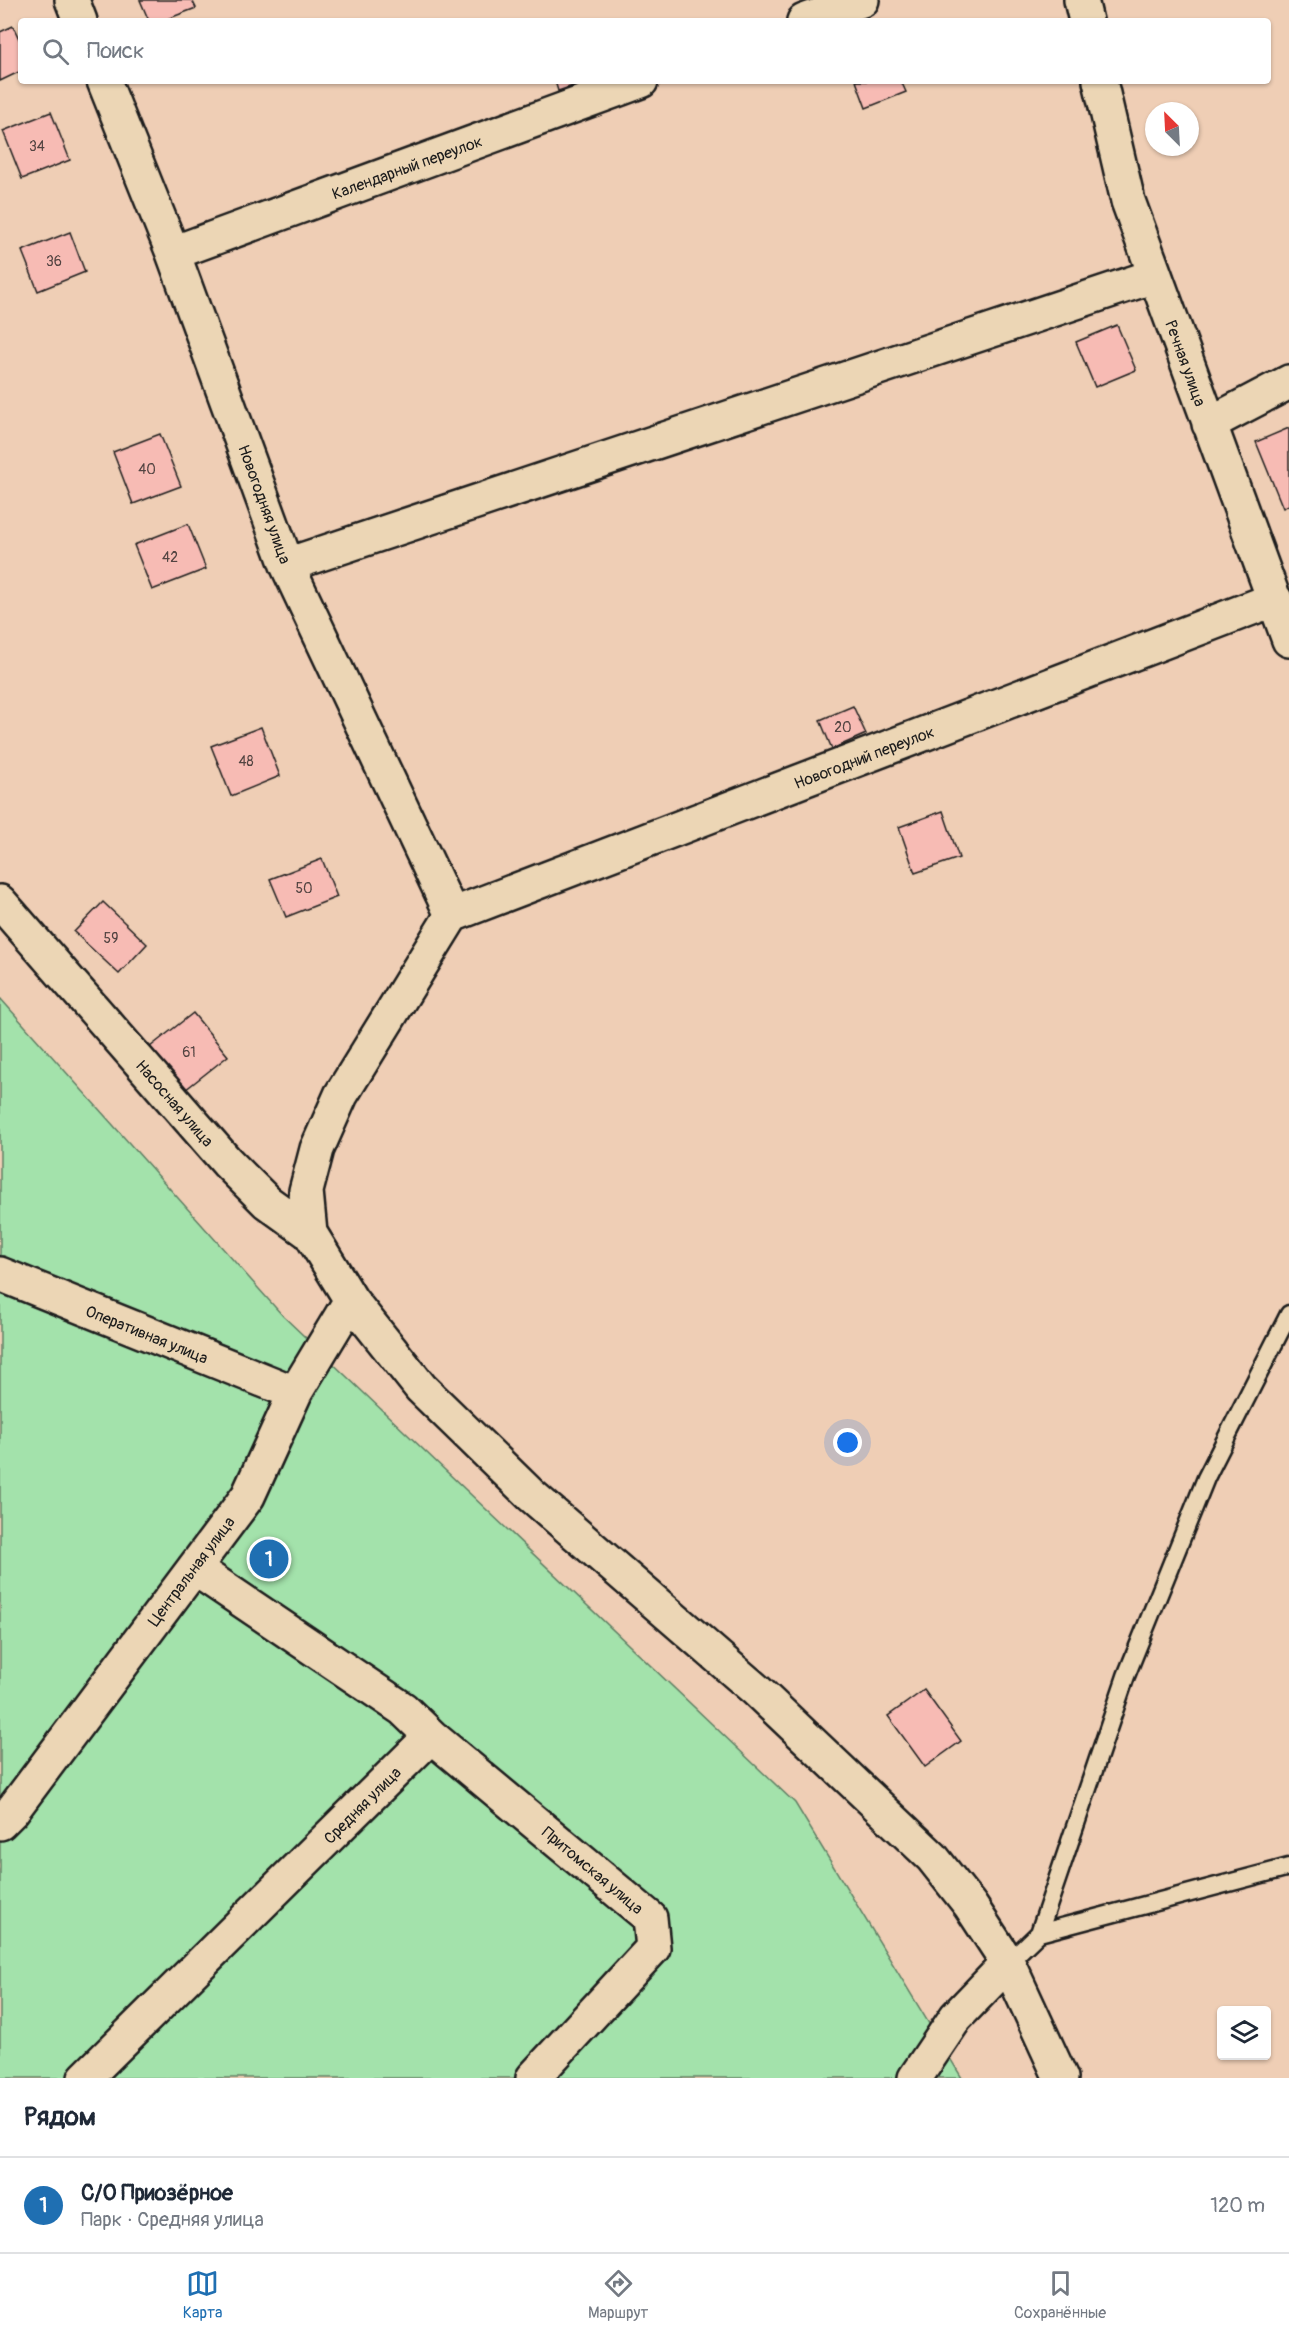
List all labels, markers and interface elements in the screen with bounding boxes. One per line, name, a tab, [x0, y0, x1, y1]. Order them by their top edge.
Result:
search box	[18, 18, 1271, 84]
icon: search	[39, 35, 72, 68]
text: Поиск	[87, 37, 144, 65]
north arrow	[1145, 102, 1199, 156]
street label: Календарный переулок	[329, 131, 485, 204]
house number: 34	[29, 138, 45, 155]
house number: 36	[46, 253, 62, 270]
street label: Речная улица	[1160, 318, 1210, 409]
street label: Новогодняя улица	[233, 442, 295, 567]
house number: 40	[138, 461, 156, 478]
house number: 42	[162, 549, 178, 566]
house number: 20	[834, 719, 852, 736]
street label: Новогодний переулок	[791, 722, 937, 794]
house number: 48	[238, 753, 254, 770]
house number: 50	[295, 880, 313, 897]
house number: 59	[104, 930, 118, 947]
house number: 61	[182, 1044, 196, 1061]
street label: Насосная улица	[131, 1056, 217, 1151]
street label: Оперативная улица	[82, 1301, 211, 1369]
your location	[833, 1428, 862, 1457]
street label: Центральная улица	[144, 1513, 240, 1630]
pin: 1	[250, 1536, 288, 1582]
street label: Средняя улица	[320, 1763, 406, 1849]
street label: Притомская улица	[538, 1823, 647, 1919]
map controls	[1217, 2006, 1271, 2060]
button: layers	[1217, 2006, 1271, 2060]
text: Рядом	[24, 2101, 96, 2133]
text: С/О Приозёрное	[81, 2179, 233, 2207]
text: 1	[40, 2193, 47, 2218]
text: 120 m	[1210, 2193, 1265, 2218]
text: Парк · Средняя улица	[81, 2207, 264, 2232]
tab: Карта	[183, 2267, 222, 2323]
tab: Маршрут	[588, 2267, 648, 2323]
tab: Сохранённые	[1014, 2267, 1106, 2323]

